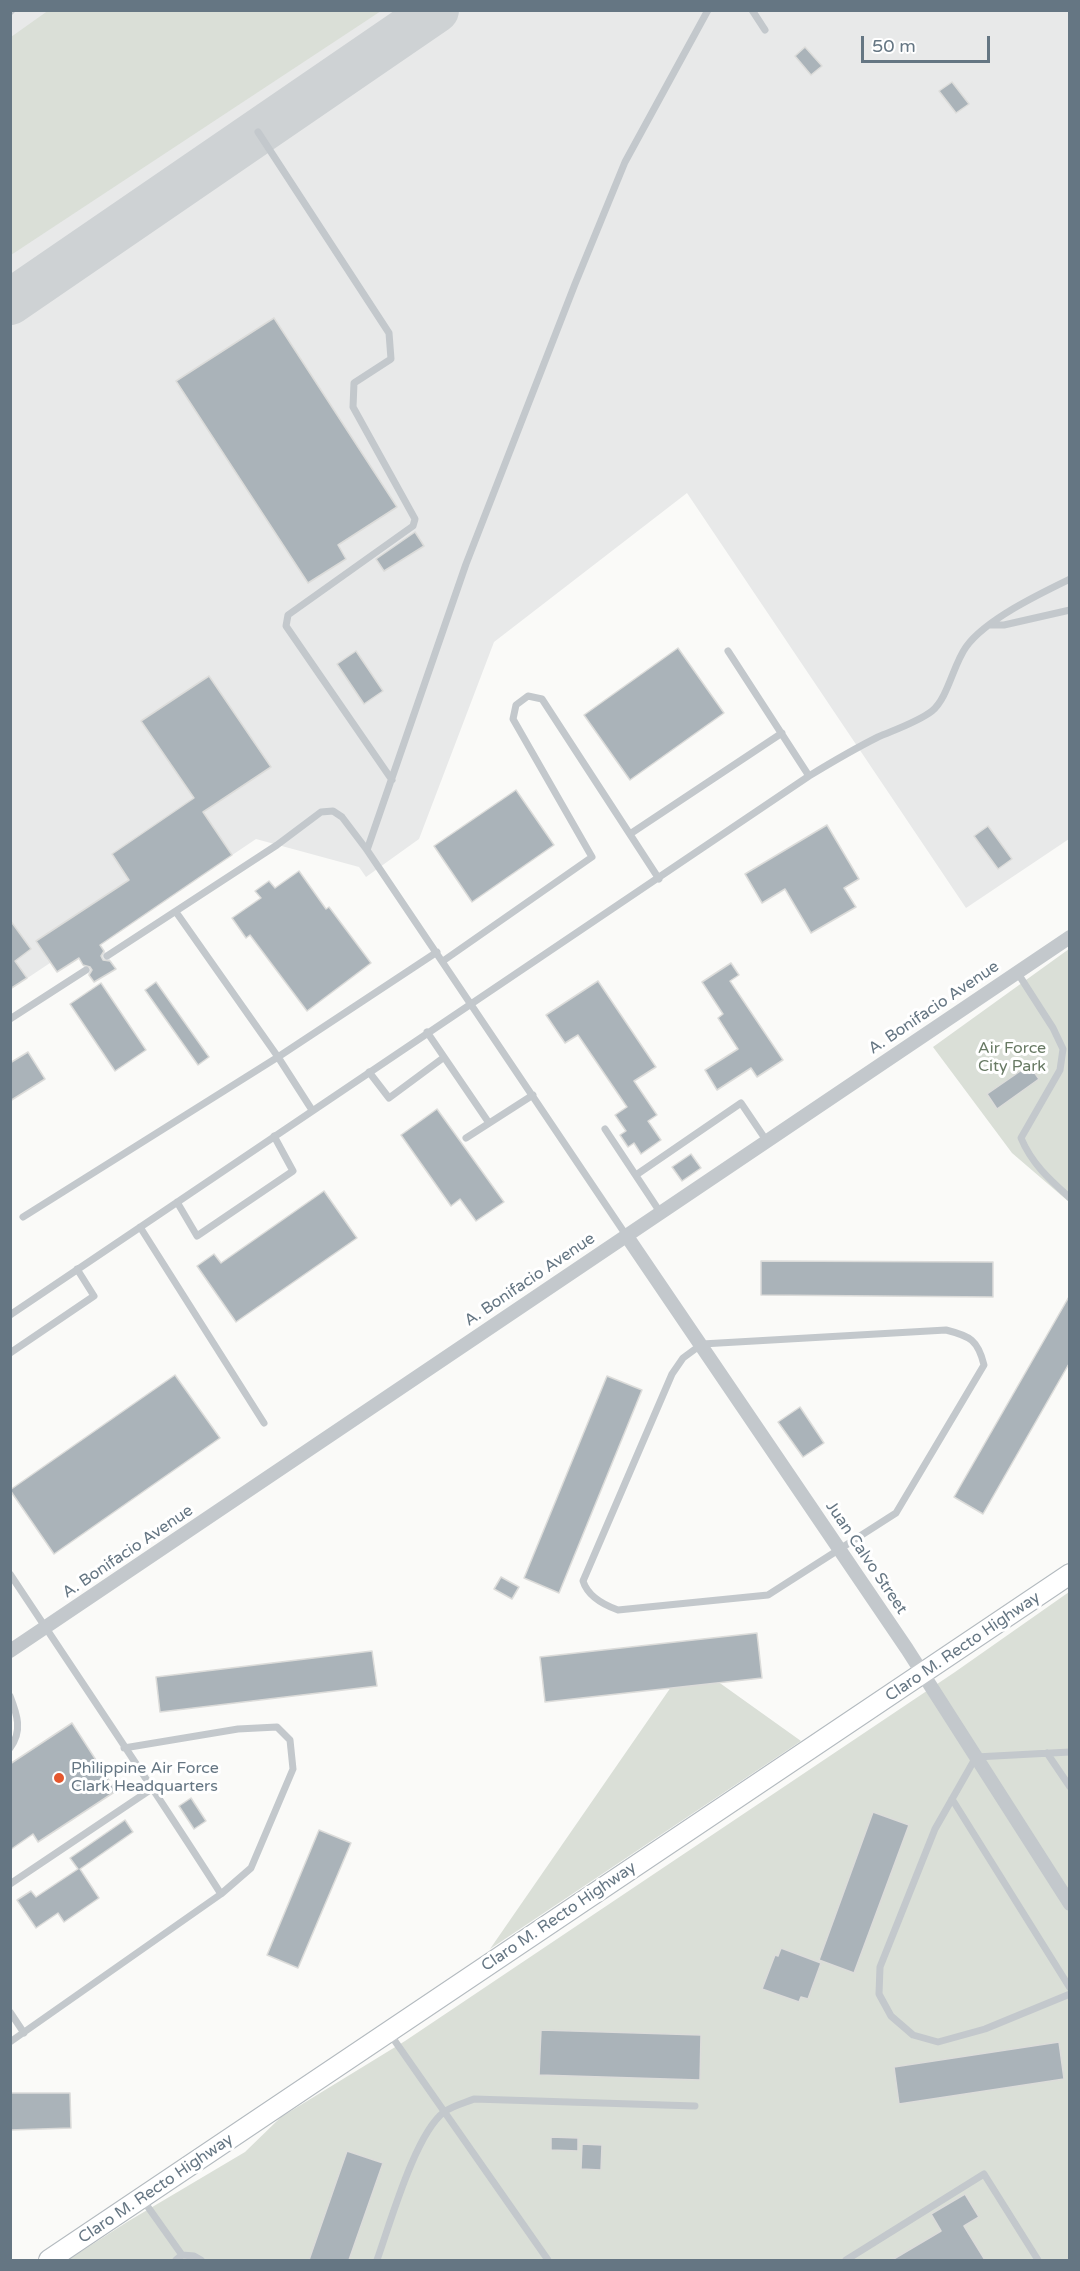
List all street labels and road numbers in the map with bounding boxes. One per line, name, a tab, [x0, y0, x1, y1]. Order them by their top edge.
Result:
street label: A. Bonifacio Avenue	[865, 957, 1003, 1059]
street label: A. Bonifacio Avenue	[461, 1229, 599, 1331]
street label: Juan Calvo Street	[821, 1498, 911, 1618]
street label: A. Bonifacio Avenue	[59, 1501, 197, 1603]
street label: Claro M. Recto Highway	[882, 1588, 1044, 1706]
street label: Claro M. Recto Highway	[478, 1858, 640, 1976]
street label: Claro M. Recto Highway	[75, 2130, 237, 2248]

